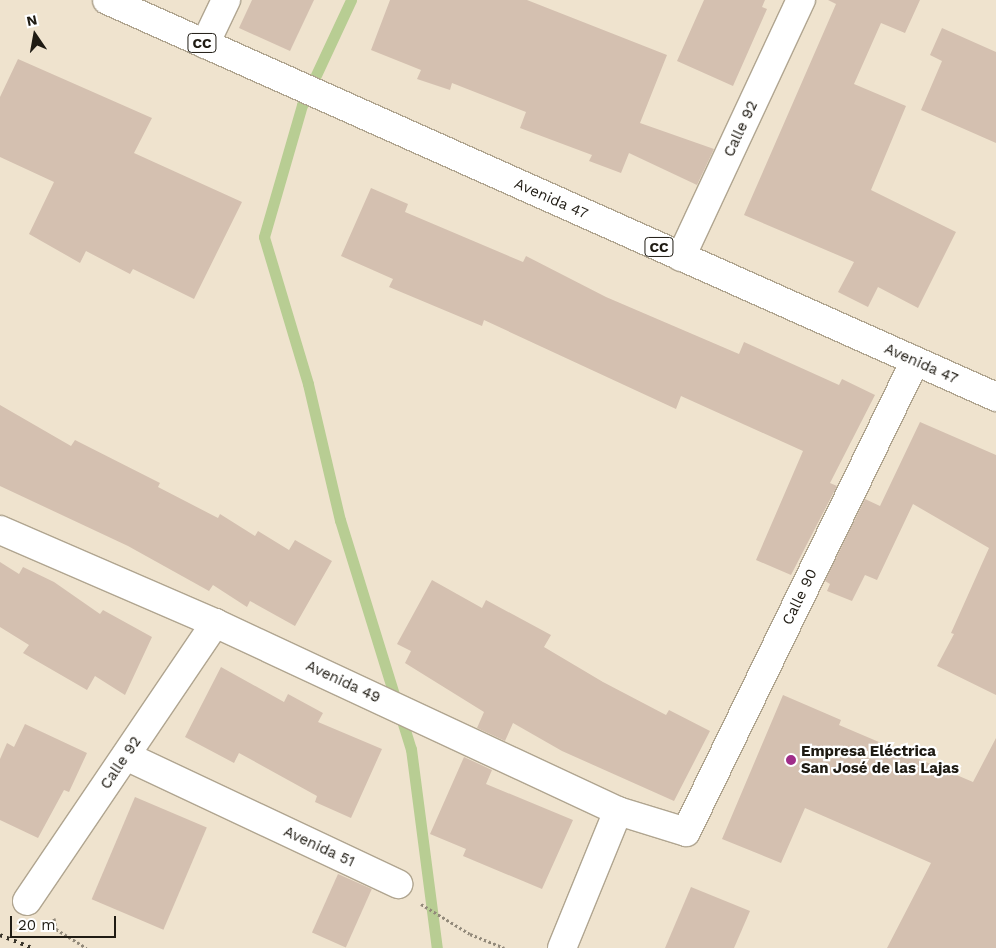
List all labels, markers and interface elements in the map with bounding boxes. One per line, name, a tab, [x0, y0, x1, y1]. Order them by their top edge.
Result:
north arrow	[10, 10, 60, 60]
text: N	[25, 11, 39, 29]
road number: CC	[187, 32, 217, 54]
street label: Calle 92	[720, 98, 762, 160]
street label: Avenida 47	[511, 175, 591, 223]
road number: CC	[644, 236, 674, 258]
street label: Avenida 47	[881, 340, 961, 388]
street label: Calle 90	[779, 566, 821, 628]
street label: Avenida 49	[303, 657, 383, 707]
street label: Calle 92	[97, 733, 145, 793]
place label: Empresa Eléctrica San José de las Lajas	[801, 742, 959, 777]
marker: Empresa Eléctrica San José de las Lajas	[785, 754, 797, 766]
street label: Avenida 51	[280, 823, 358, 871]
scale bar	[12, 906, 119, 938]
text: 20 m	[18, 916, 56, 934]

